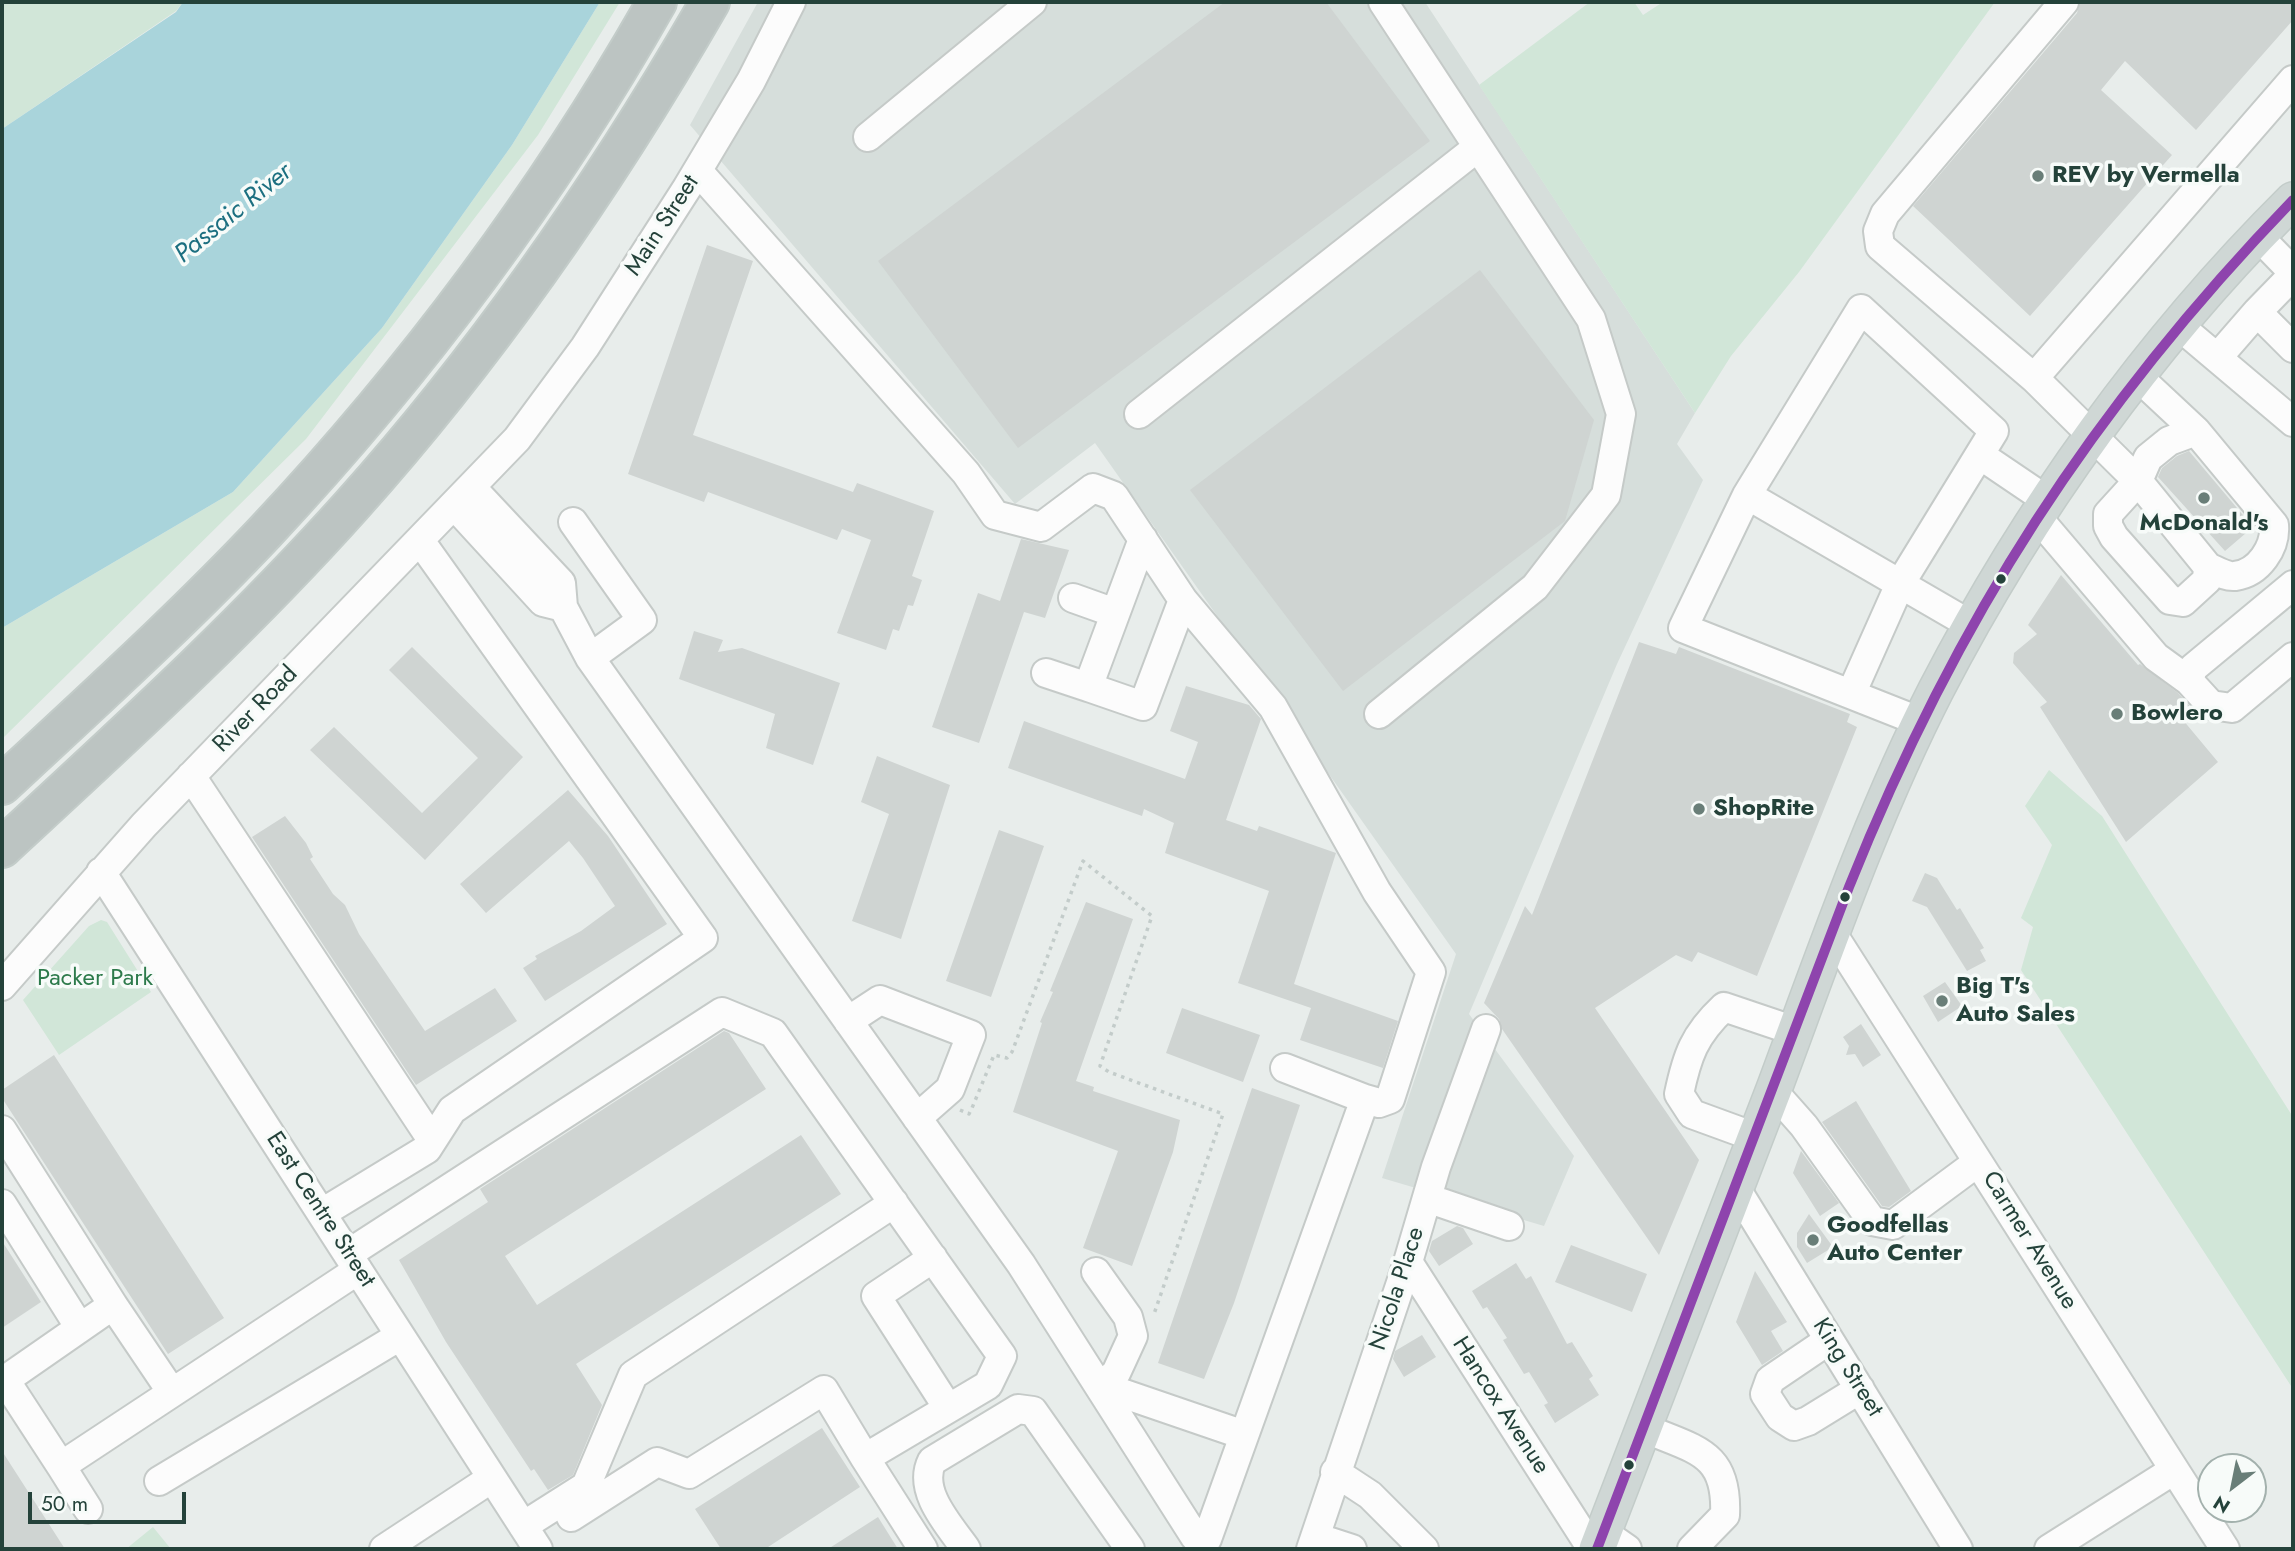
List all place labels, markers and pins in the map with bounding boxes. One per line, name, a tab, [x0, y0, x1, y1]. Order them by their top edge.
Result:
place label: REV by Vermella	[2052, 162, 2240, 190]
marker: REV by Vermella	[2030, 168, 2046, 184]
marker: McDonald's	[2196, 490, 2212, 506]
place label: McDonald's	[2140, 510, 2268, 538]
unlabelled marker	[1994, 572, 2008, 586]
place label: Bowlero	[2131, 700, 2223, 728]
marker: Bowlero	[2109, 706, 2125, 722]
place label: ShopRite	[1713, 795, 1814, 823]
marker: ShopRite	[1691, 801, 1707, 817]
unlabelled marker	[1838, 890, 1852, 904]
place label: Big T's Auto Sales	[1956, 973, 2075, 1029]
marker: Big T's Auto Sales	[1934, 993, 1950, 1009]
place label: Goodfellas Auto Center	[1827, 1212, 1963, 1268]
marker: Goodfellas Auto Center	[1805, 1232, 1821, 1248]
unlabelled marker	[1622, 1458, 1636, 1472]

